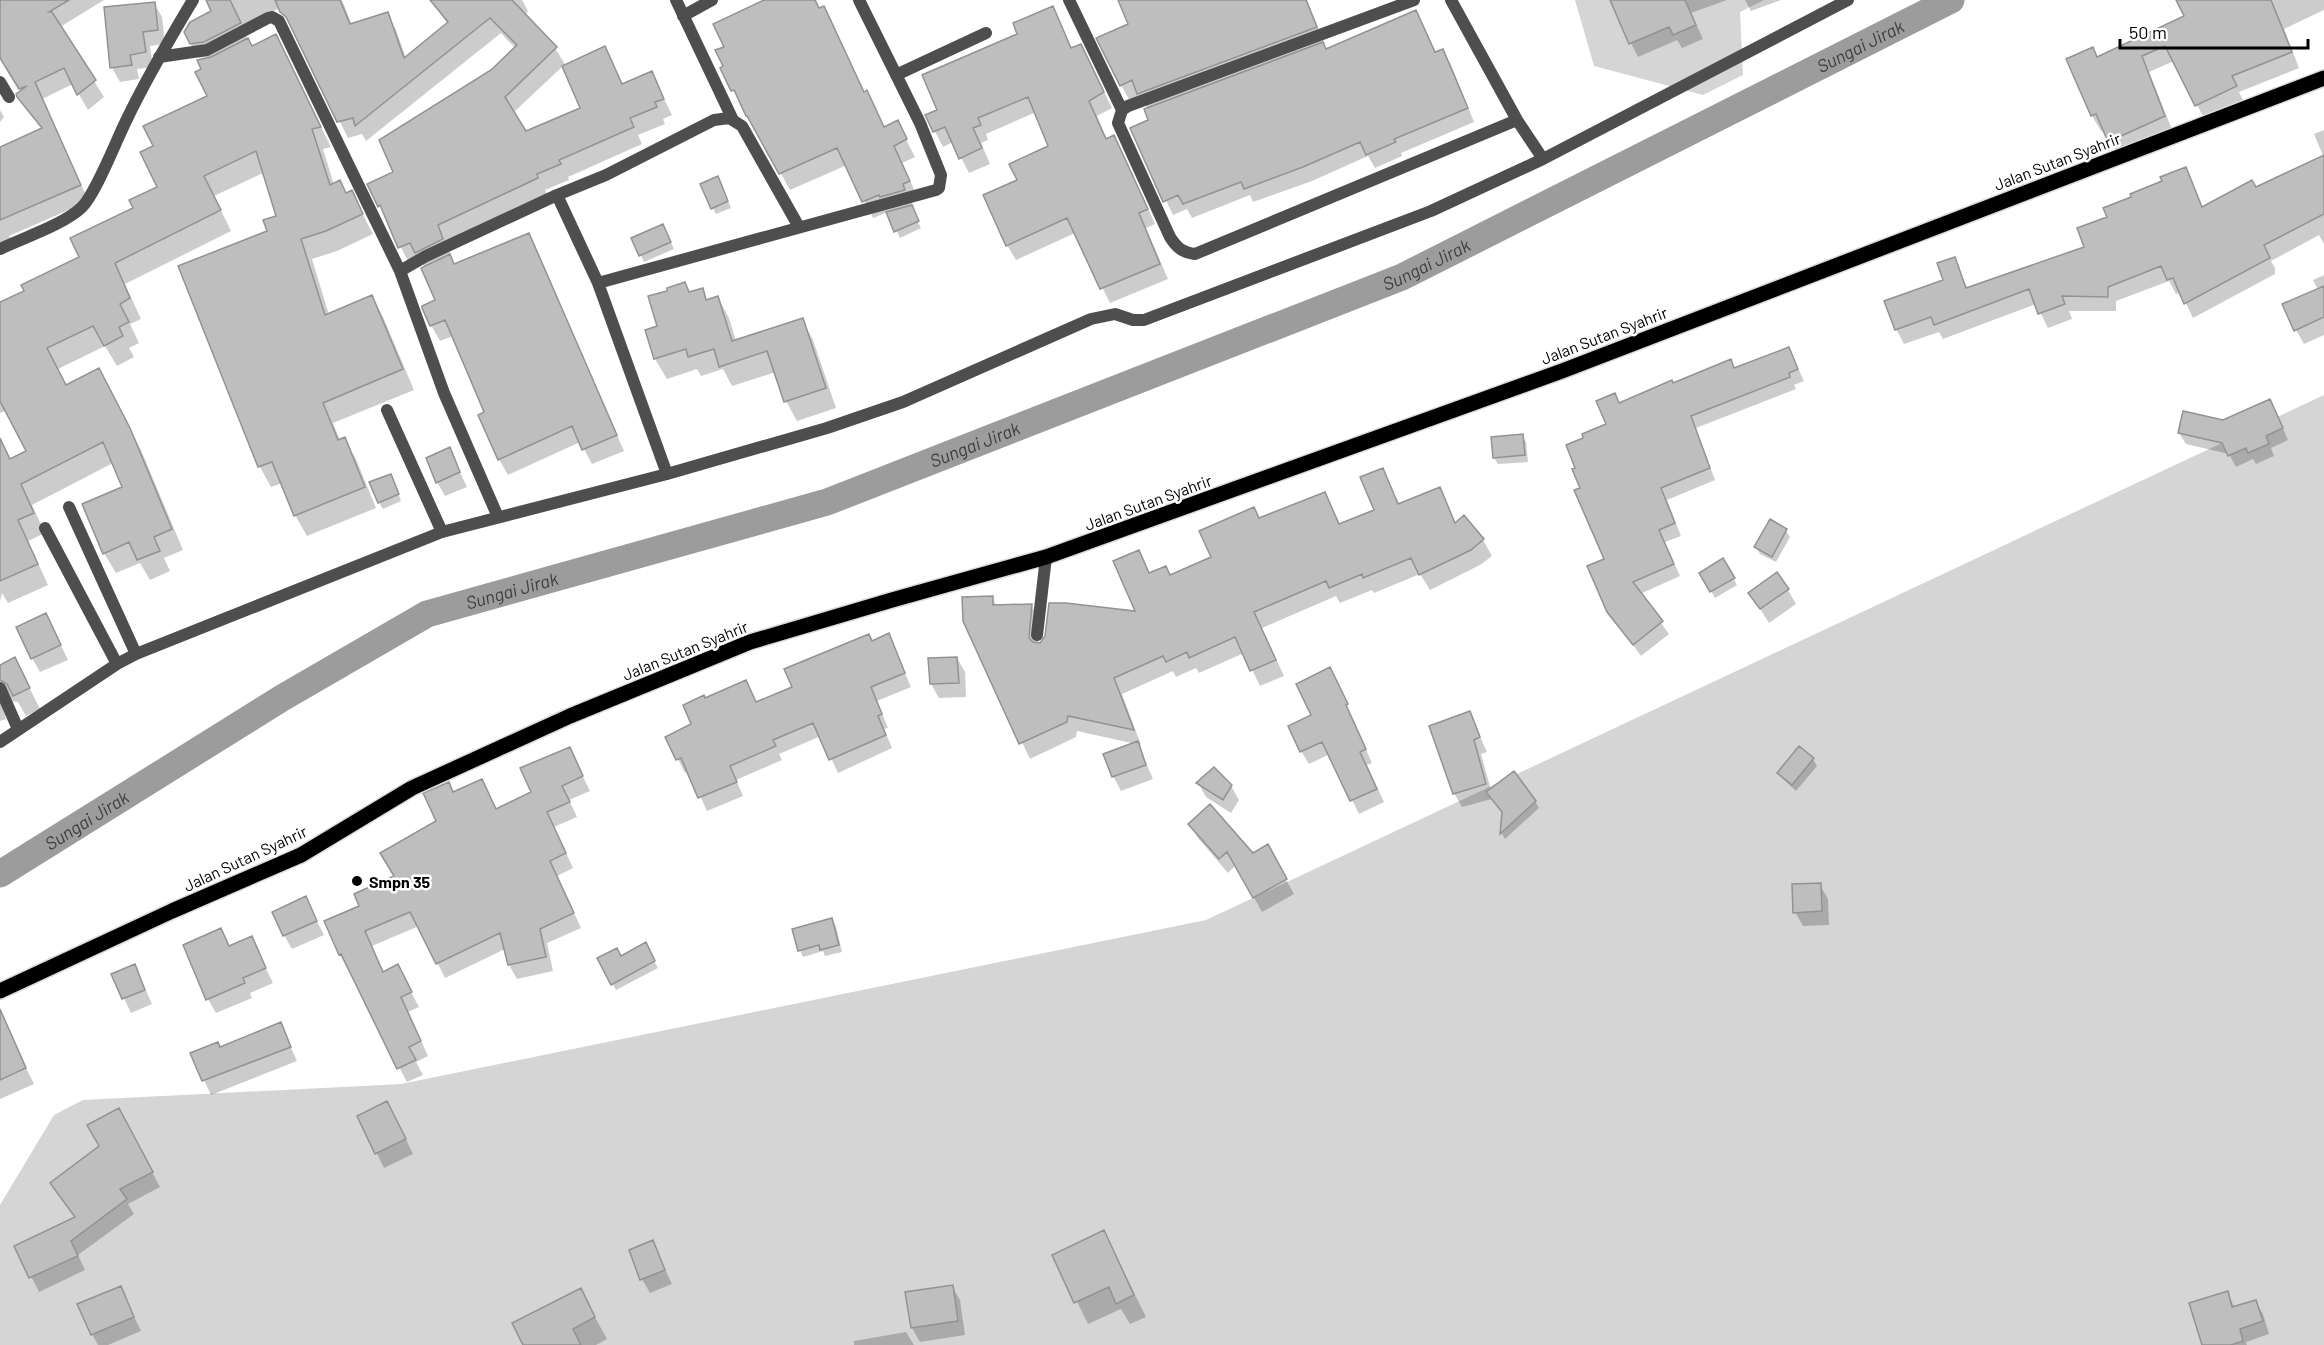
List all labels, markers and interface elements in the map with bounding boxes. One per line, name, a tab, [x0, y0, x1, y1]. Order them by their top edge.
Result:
scale bar	[2120, 12, 2308, 50]
water label: Sungai Jirak	[1813, 15, 1908, 77]
text: 50 m	[2129, 21, 2167, 43]
street label: Jalan Sutan Syahrir	[1991, 128, 2123, 194]
water label: Sungai Jirak	[1379, 233, 1474, 295]
street label: Jalan Sutan Syahrir	[1538, 302, 1670, 368]
water label: Sungai Jirak	[927, 417, 1023, 472]
street label: Jalan Sutan Syahrir	[1082, 470, 1214, 534]
water label: Sungai Jirak	[463, 567, 561, 614]
street label: Jalan Sutan Syahrir	[619, 616, 751, 684]
water label: Sungai Jirak	[40, 785, 133, 854]
street label: Jalan Sutan Syahrir	[180, 821, 310, 895]
place label: Smpn 35	[369, 872, 431, 891]
marker: Smpn 35	[350, 874, 364, 888]

